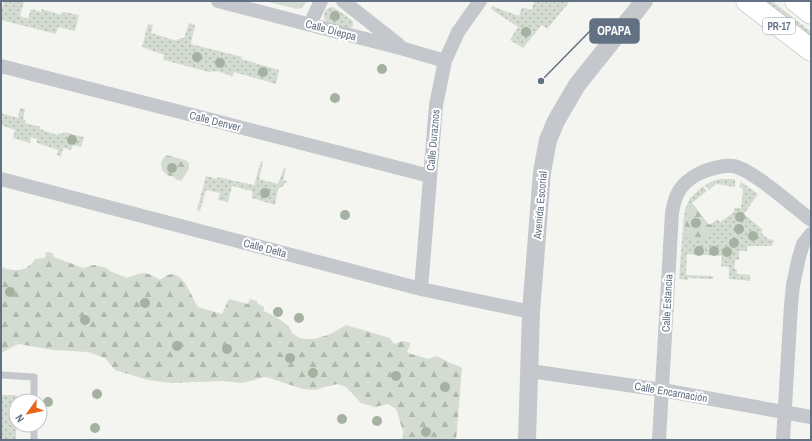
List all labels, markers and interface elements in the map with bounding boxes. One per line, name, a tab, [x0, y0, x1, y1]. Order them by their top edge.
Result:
street label: Calle Dieppa	[304, 16, 358, 44]
road number: PR-17	[763, 18, 795, 34]
callout: OPAPA	[590, 19, 639, 43]
text: OPAPA	[597, 23, 632, 39]
street label: Calle Denver	[188, 108, 242, 134]
street label: Calle Duraznos	[423, 108, 443, 171]
street label: Avenida Escorial	[530, 170, 550, 241]
street label: Calle Delta	[242, 236, 288, 260]
street label: Calle Estancia	[658, 274, 676, 332]
street label: Calle Encarnación	[633, 379, 709, 405]
north arrow	[8, 393, 48, 433]
text: N	[12, 412, 27, 425]

